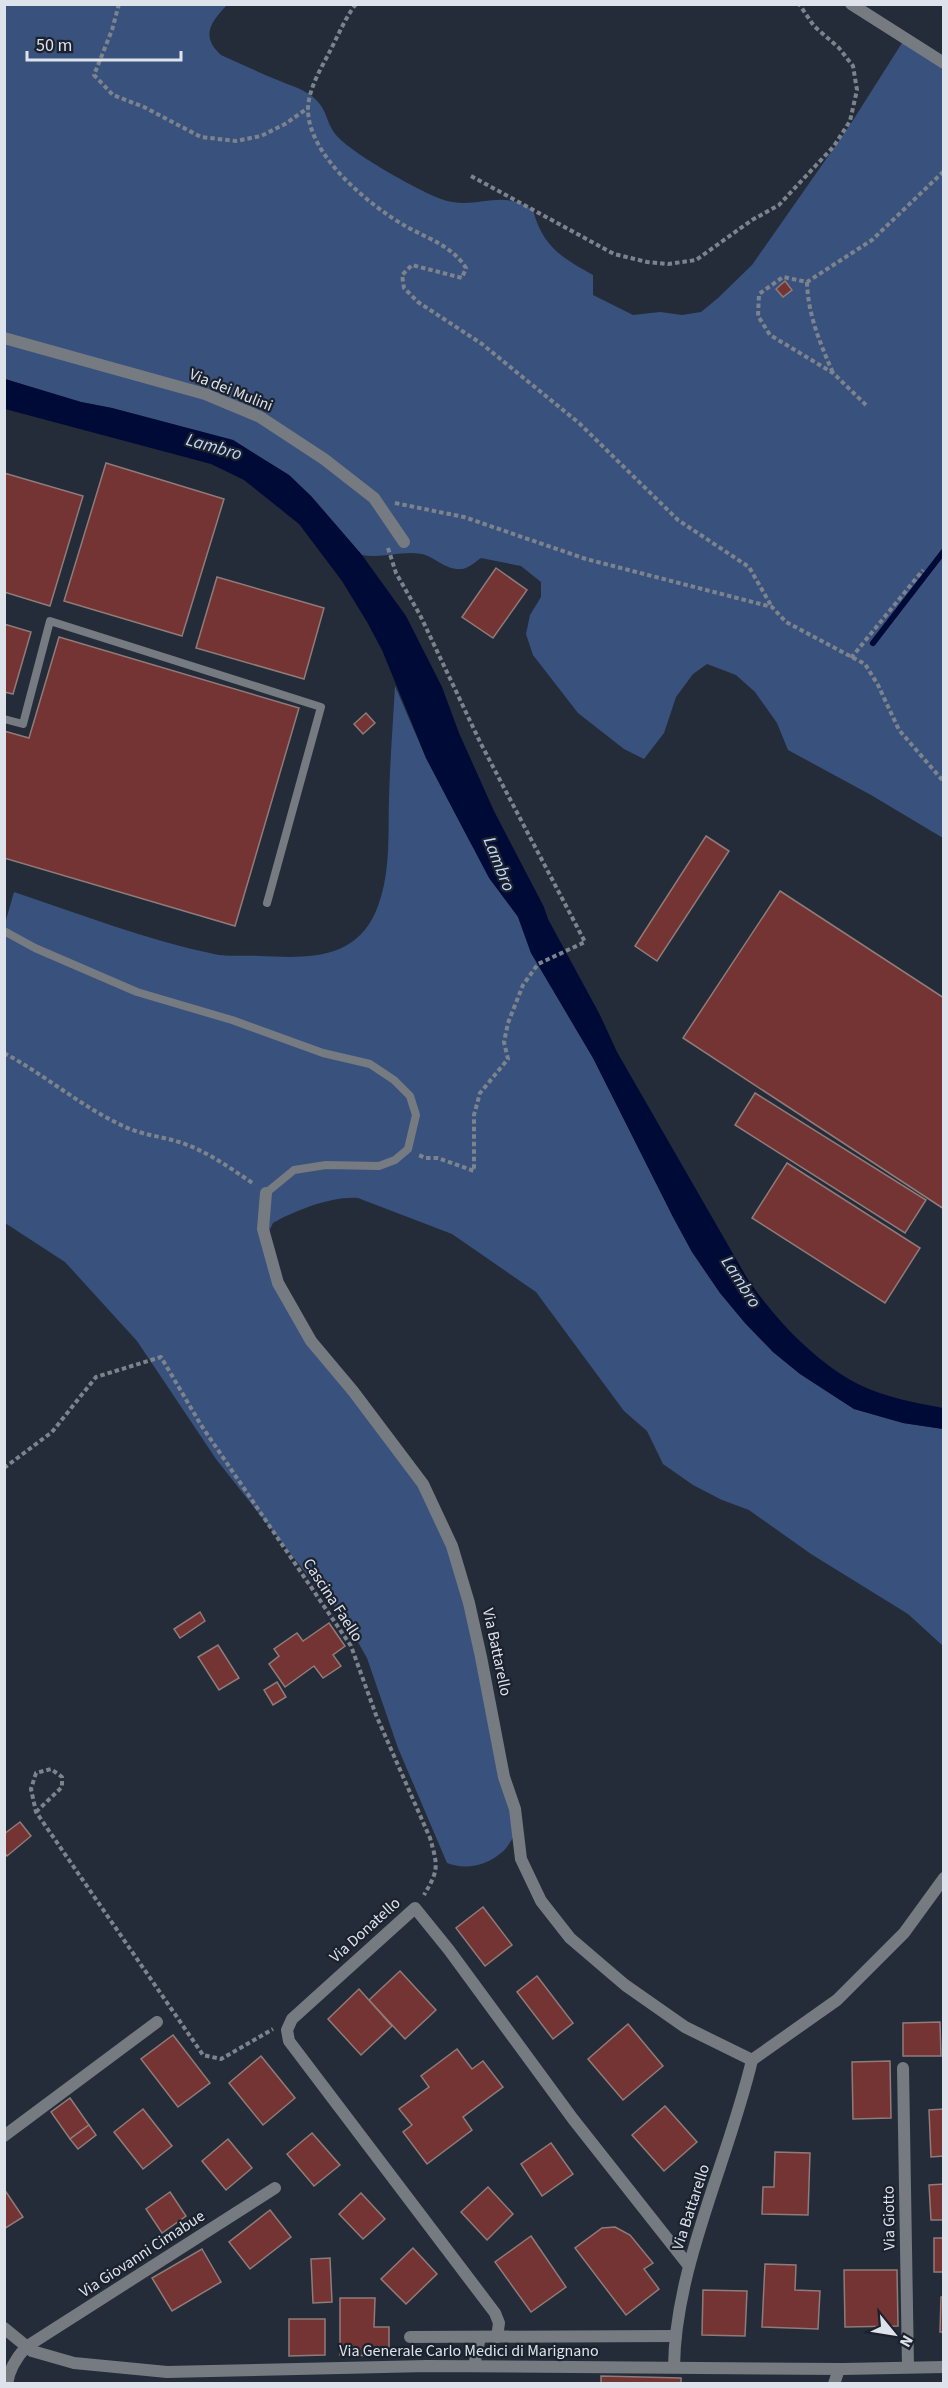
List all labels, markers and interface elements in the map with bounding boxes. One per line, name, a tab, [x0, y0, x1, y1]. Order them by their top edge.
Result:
scale bar	[27, 24, 182, 62]
text: 50 m	[36, 33, 72, 58]
street label: Via dei Mulini	[186, 363, 276, 417]
water label: Lambro	[183, 427, 245, 467]
water label: Lambro	[477, 833, 521, 895]
water label: Lambro	[715, 1251, 767, 1313]
street label: Cascina Faello	[298, 1554, 368, 1646]
street label: Via Battarello	[477, 1606, 517, 1698]
street label: Via Donatello	[325, 1892, 405, 1968]
street label: Via Battarello	[667, 2161, 715, 2253]
street label: Via Giotto	[877, 2186, 901, 2250]
street label: Via Giovanni Cimabue	[75, 2205, 209, 2303]
north arrow	[864, 2304, 924, 2364]
text: N	[894, 2331, 918, 2351]
street label: Via Generale Carlo Medici di Marignano	[339, 2340, 599, 2362]

